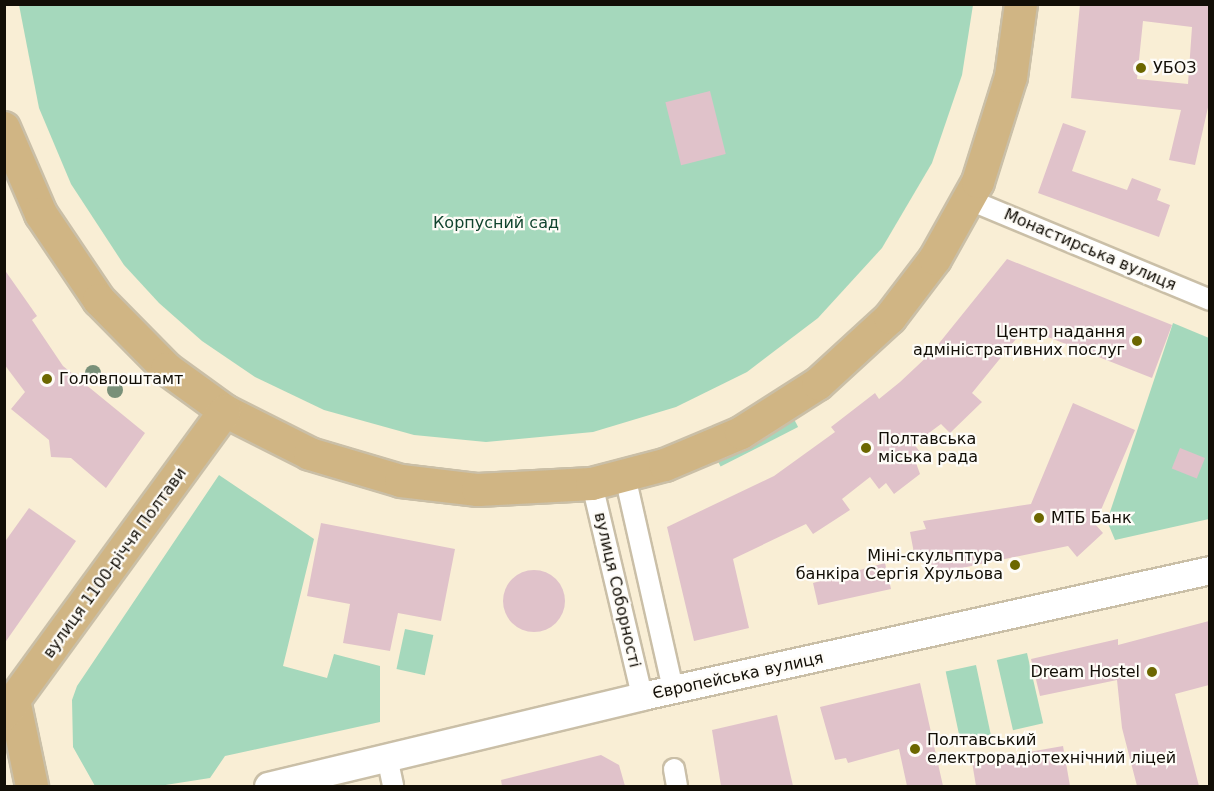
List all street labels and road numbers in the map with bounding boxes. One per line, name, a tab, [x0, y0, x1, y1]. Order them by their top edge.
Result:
street label: Монастирська вулиця	[1001, 205, 1179, 295]
street label: вулиця 1100-річчя Полтави	[39, 464, 191, 662]
street label: вулиця Соборності	[590, 511, 644, 669]
street label: Європейська вулиця	[651, 649, 825, 703]

